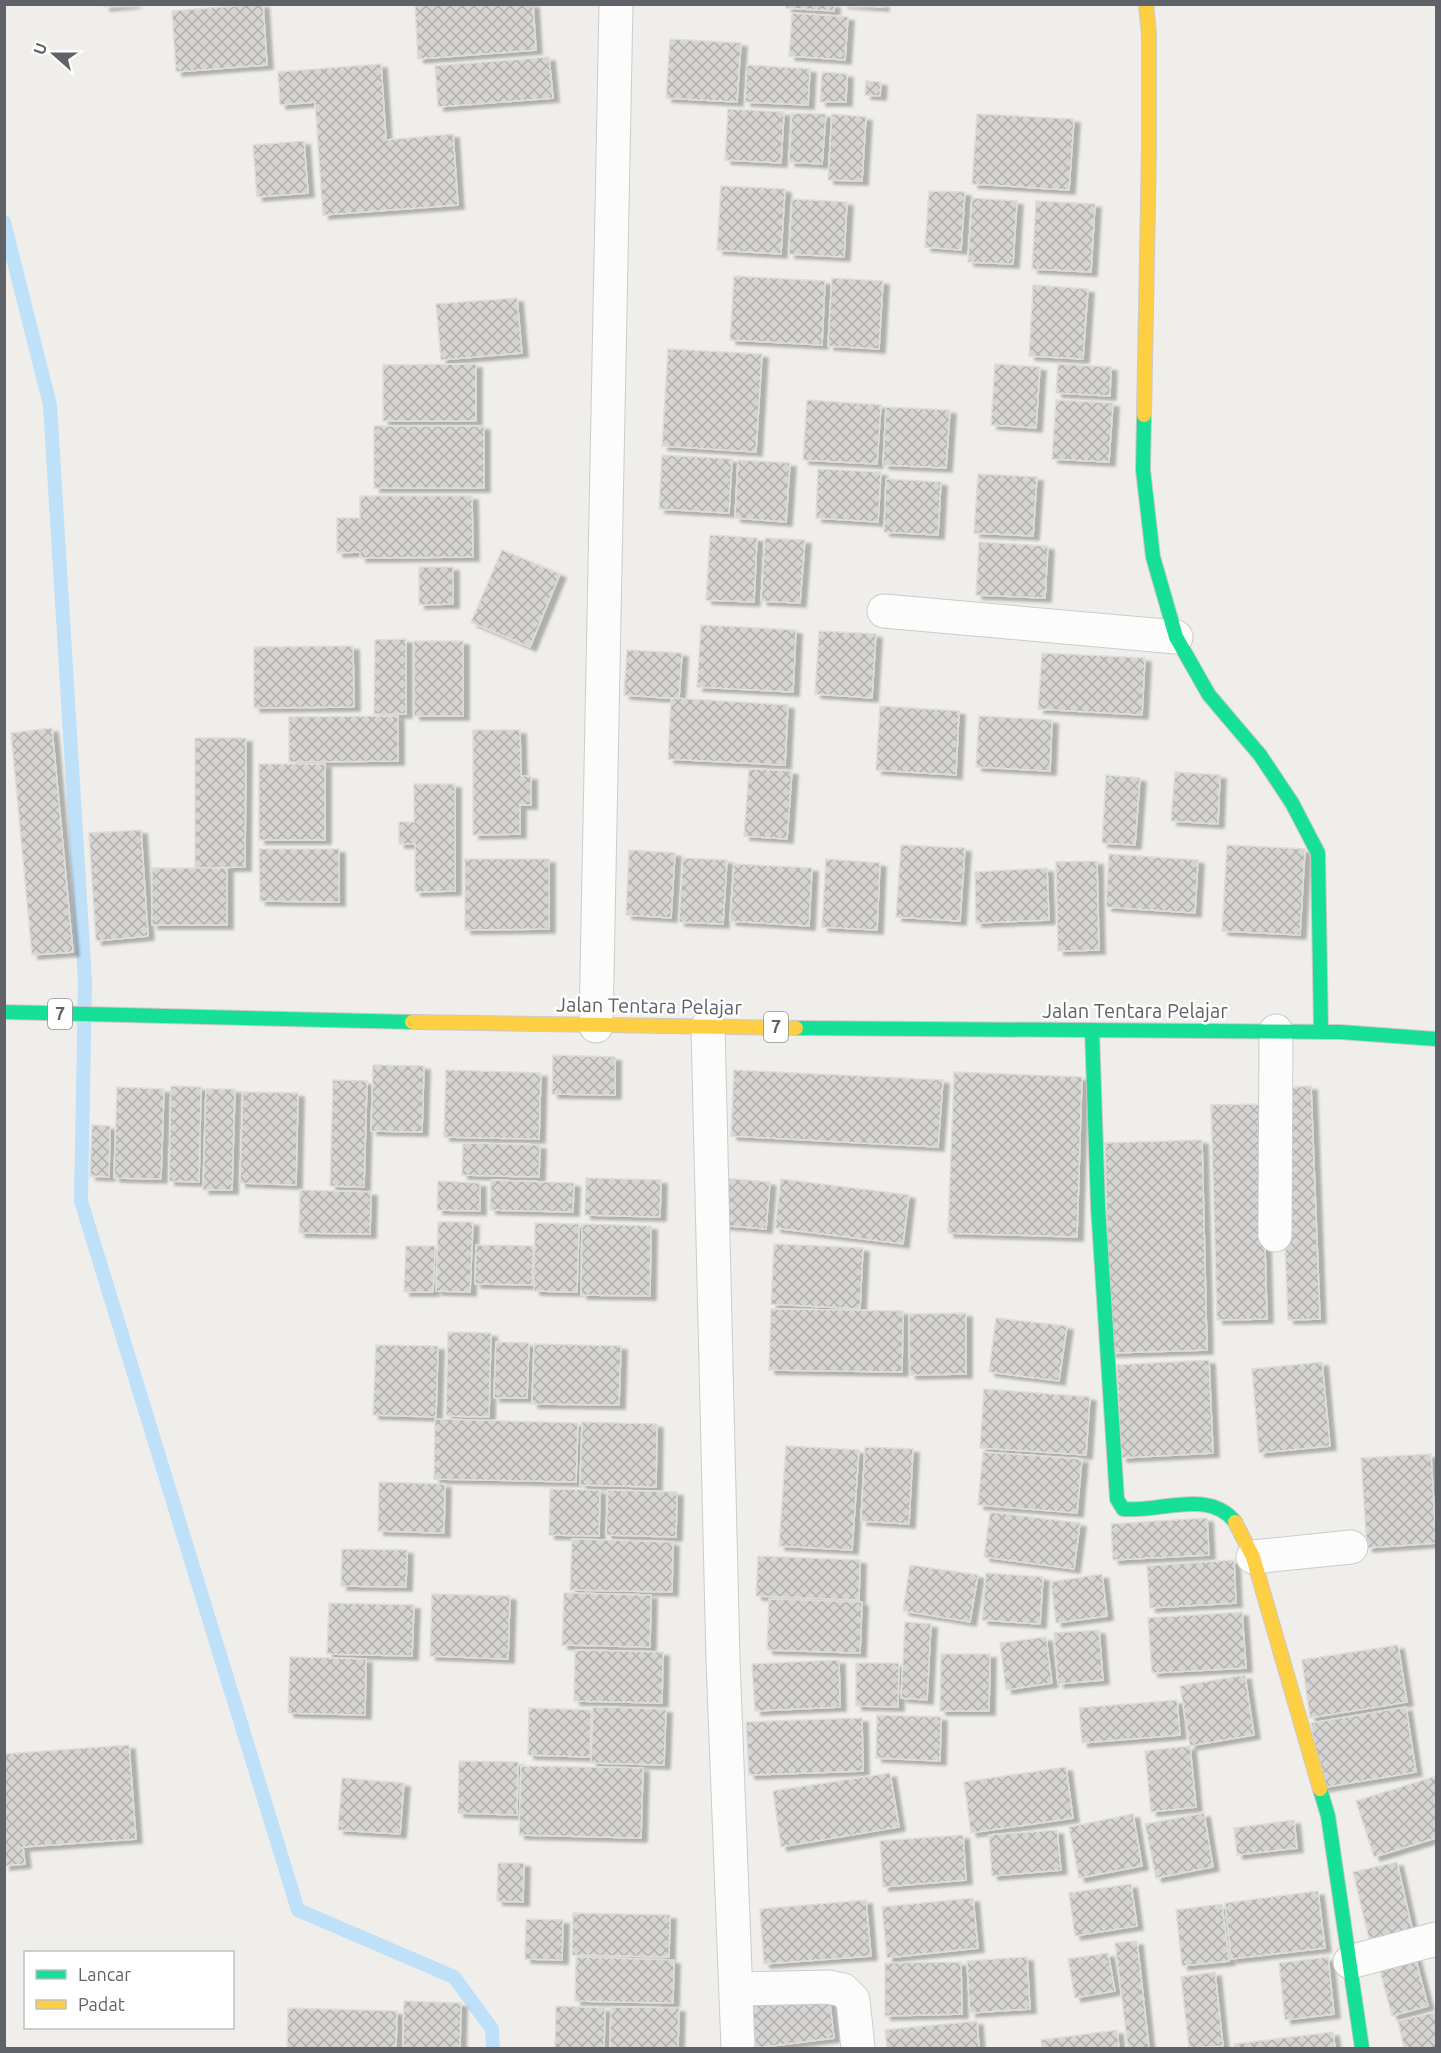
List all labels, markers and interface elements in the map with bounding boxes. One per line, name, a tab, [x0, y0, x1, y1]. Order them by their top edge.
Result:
north arrow	[24, 24, 84, 84]
text: U	[30, 40, 50, 57]
street label: Jalan Tentara Pelajar	[556, 992, 742, 1019]
road number: 7	[48, 999, 72, 1029]
street label: Jalan Tentara Pelajar	[1042, 999, 1228, 1022]
road number: 7	[764, 1012, 788, 1042]
legend	[24, 1951, 234, 2029]
text: Lancar	[78, 1964, 131, 1984]
text: Padat	[78, 1994, 125, 2014]

